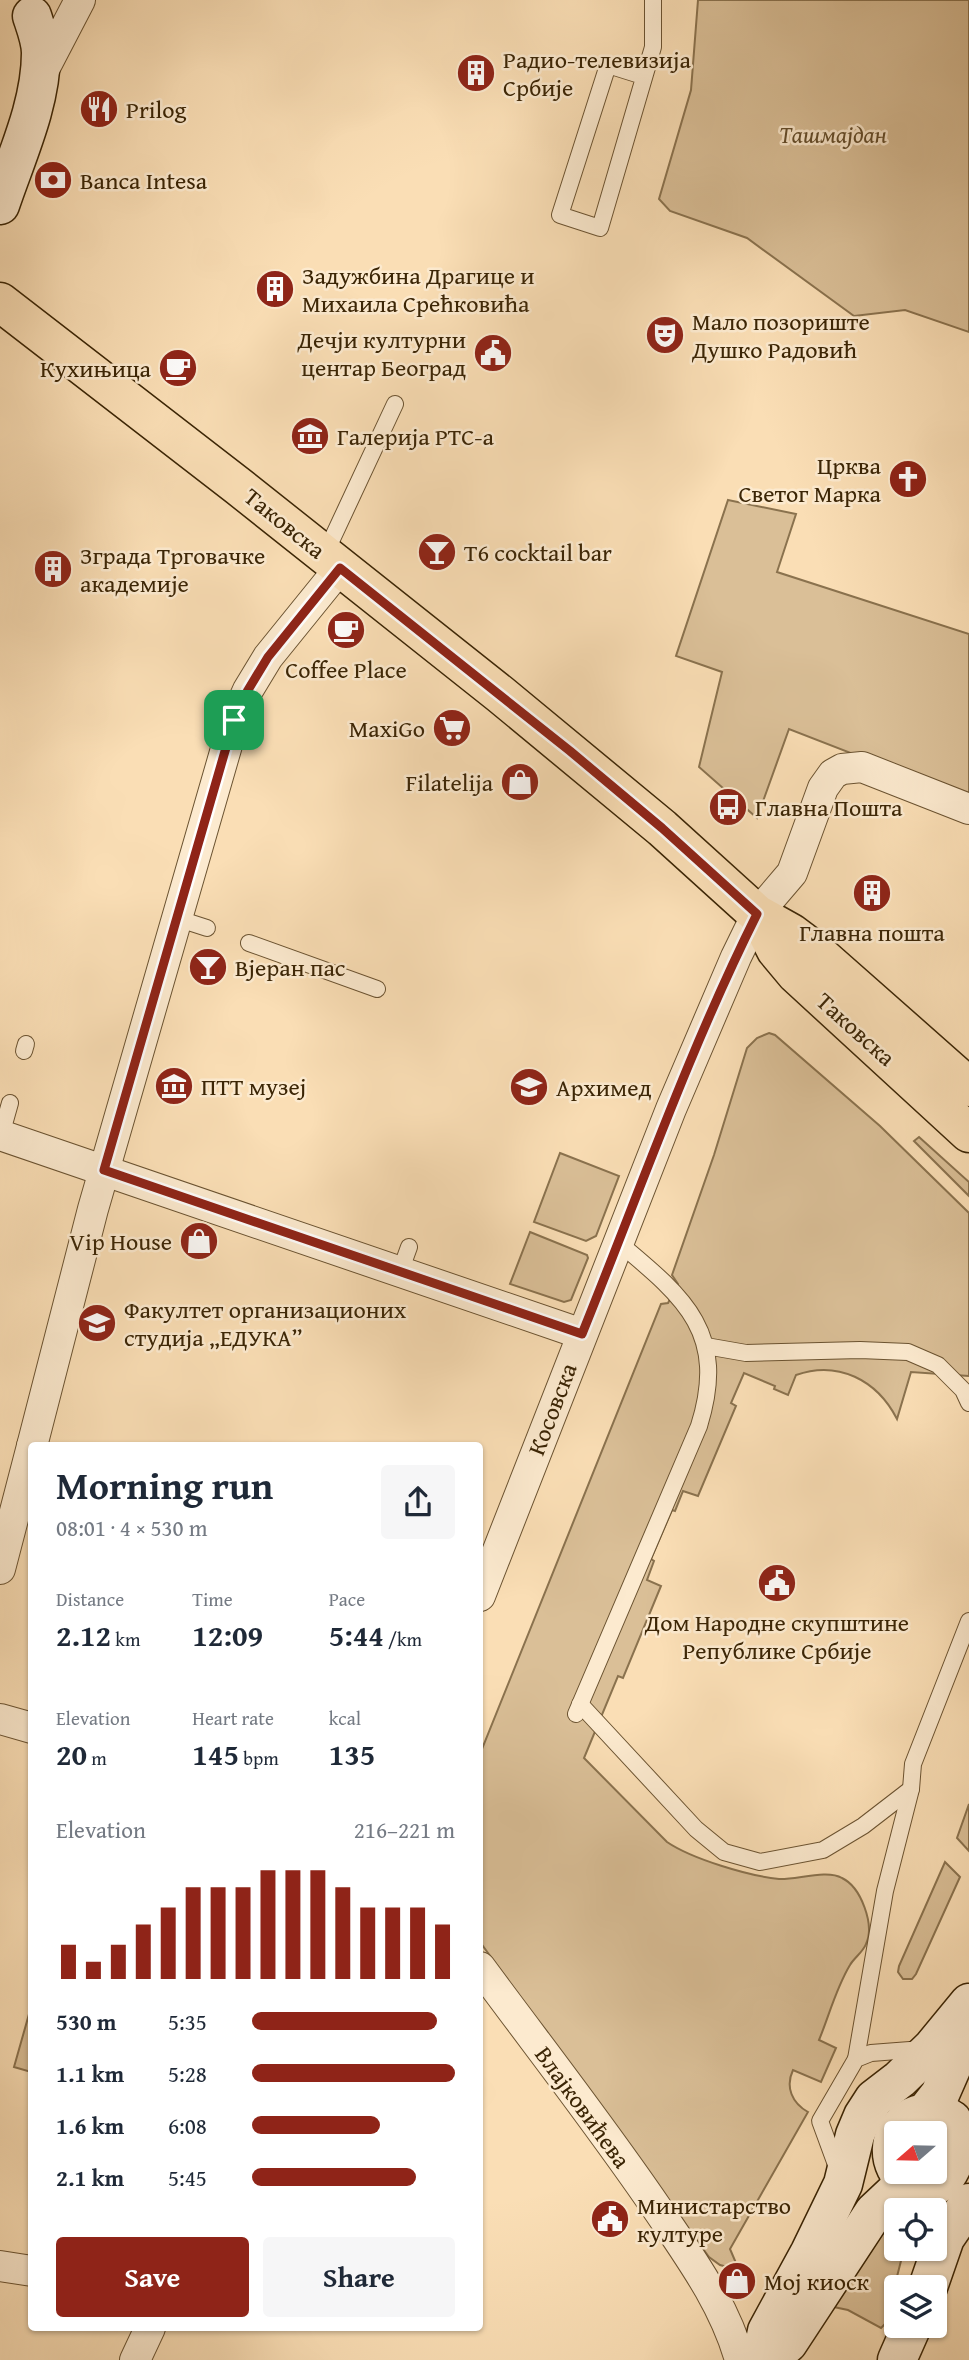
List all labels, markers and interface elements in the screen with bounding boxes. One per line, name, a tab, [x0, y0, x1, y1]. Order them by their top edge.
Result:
place label: Радио-телевизија Србије	[503, 42, 692, 105]
building icon: Радио-телевизија Србије	[455, 52, 497, 94]
restaurant icon: Prilog	[78, 88, 120, 130]
place label: Prilog	[126, 92, 187, 127]
park label: Ташмајдан	[779, 117, 887, 152]
bank icon: Banca Intesa	[32, 159, 74, 201]
place label: Banca Intesa	[80, 163, 208, 198]
place label: Задужбина Драгице и Михаила Срећковића	[302, 258, 535, 321]
building icon: Задужбина Драгице и Михаила Срећковића	[254, 268, 296, 310]
place label: Мало позориште Душко Радовић	[691, 304, 870, 367]
theatre icon: Мало позориште Душко Радовић	[644, 314, 686, 356]
place label: Дечји културни центар Београд	[297, 322, 466, 385]
public building icon: Дечји културни центар Београд	[472, 332, 514, 374]
cafe icon: Кухињица	[157, 347, 199, 389]
place label: Кухињица	[40, 351, 152, 386]
museum icon: Галерија РТС-а	[289, 415, 331, 457]
place label: Галерија РТС-а	[337, 419, 495, 454]
place label: Црква Светог Марка	[739, 448, 882, 511]
church icon: Црква Светог Марка	[887, 458, 929, 500]
street label: Таковска	[237, 479, 334, 567]
bar icon: T6 cocktail bar	[416, 531, 458, 573]
place label: T6 cocktail bar	[464, 535, 612, 570]
place label: Зграда Трговачке академије	[80, 538, 265, 601]
building icon: Зграда Трговачке академије	[32, 548, 74, 590]
cafe icon: Coffee Place	[325, 609, 367, 651]
place label: Coffee Place	[285, 652, 407, 687]
pin	[204, 690, 264, 750]
icon: arrive	[215, 701, 253, 739]
supermarket icon: MaxiGo	[431, 707, 473, 749]
place label: MaxiGo	[349, 711, 425, 746]
shop icon: Filatelija	[499, 761, 541, 803]
place label: Filatelija	[405, 765, 494, 800]
bus stop icon: Главна Пошта	[707, 786, 749, 828]
place label: Главна Пошта	[755, 790, 903, 825]
building icon: Главна пошта	[851, 872, 893, 914]
place label: Главна пошта	[799, 915, 945, 950]
bar icon: Вјеран пас	[187, 946, 229, 988]
place label: Вјеран пас	[235, 950, 346, 985]
street label: Таковска	[809, 984, 904, 1075]
museum icon: ПТТ музеј	[153, 1065, 195, 1107]
school or university icon: Архимед	[508, 1066, 550, 1108]
place label: ПТТ музеј	[201, 1069, 306, 1104]
place label: Архимед	[556, 1070, 651, 1105]
shop icon: Vip House	[178, 1220, 220, 1262]
place label: Vip House	[69, 1224, 172, 1259]
place label: Факултет организационих студија „ЕДУКА”	[124, 1292, 407, 1355]
school or university icon: Факултет организационих студија „ЕДУКА”	[76, 1302, 118, 1344]
street label: Косовска	[518, 1357, 586, 1460]
text: Morning run	[56, 1457, 273, 1513]
button: share	[381, 1465, 455, 1539]
text: 08:01 · 4 × 530 m	[56, 1511, 208, 1544]
public building icon: Дом Народне скупштине Републике Србије	[756, 1562, 798, 1604]
text: Distance	[56, 1585, 124, 1613]
text: Time	[192, 1585, 233, 1613]
text: Pace	[329, 1585, 365, 1613]
place label: Дом Народне скупштине Републике Србије	[644, 1605, 909, 1668]
text: 2.12	[56, 1613, 111, 1657]
text: 12:09	[192, 1613, 263, 1657]
text: 5:44	[329, 1613, 384, 1657]
text: km	[111, 1625, 140, 1653]
text: /km	[384, 1625, 422, 1653]
text: Elevation	[56, 1704, 130, 1732]
text: Heart rate	[192, 1704, 274, 1732]
text: kcal	[329, 1704, 361, 1732]
text: 20	[56, 1732, 87, 1776]
text: 145	[192, 1732, 239, 1776]
text: 135	[329, 1732, 375, 1776]
text: m	[87, 1744, 107, 1772]
text: bpm	[239, 1744, 279, 1772]
text: Elevation	[56, 1813, 146, 1846]
text: 216–221 m	[354, 1813, 455, 1846]
text: 530 m	[56, 2005, 117, 2038]
text: 5:35	[168, 2005, 207, 2038]
street label: Влајковићева	[527, 2039, 640, 2176]
text: 1.1 km	[56, 2057, 124, 2090]
text: 5:28	[168, 2057, 207, 2090]
text: 1.6 km	[56, 2109, 124, 2142]
text: 6:08	[168, 2109, 207, 2142]
north arrow	[884, 2121, 947, 2184]
map controls	[884, 2121, 947, 2338]
text: 2.1 km	[56, 2161, 124, 2194]
text: 5:45	[168, 2161, 207, 2194]
place label: Министарство културе	[637, 2188, 791, 2251]
public building icon: Министарство културе	[589, 2198, 631, 2240]
button: locate	[884, 2198, 947, 2261]
button: Save	[56, 2237, 249, 2317]
button: Share	[263, 2237, 455, 2317]
shop icon: Мој киоск	[716, 2260, 758, 2302]
place label: Мој киоск	[764, 2264, 870, 2299]
button: layers	[884, 2275, 947, 2338]

